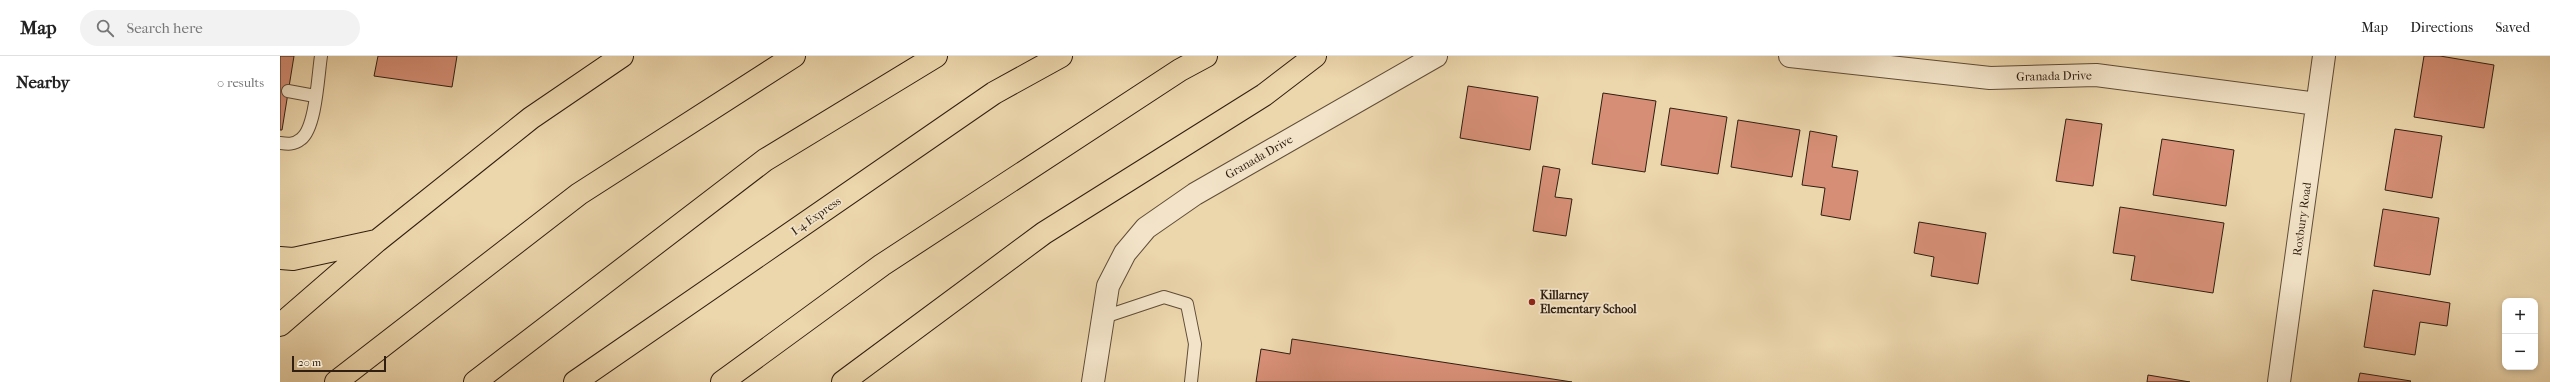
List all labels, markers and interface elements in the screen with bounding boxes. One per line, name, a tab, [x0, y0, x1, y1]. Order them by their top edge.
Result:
search box	[80, 10, 360, 46]
text: Map	[20, 17, 56, 39]
icon: search	[94, 17, 116, 39]
text: Search here	[126, 19, 203, 37]
text: Map	[2361, 19, 2388, 36]
text: Directions	[2410, 19, 2473, 36]
text: Saved	[2495, 19, 2530, 36]
street label: Granada Drive	[2016, 68, 2092, 84]
text: Nearby	[16, 72, 70, 92]
text: 0 results	[217, 75, 264, 90]
street label: Granada Drive	[1223, 132, 1295, 182]
street label: Roxbury Road	[2290, 181, 2314, 257]
street label: I-4 Express	[789, 194, 844, 238]
place label: Killarney Elementary School	[1540, 288, 1637, 317]
marker: Killarney Elementary School	[1527, 297, 1537, 307]
map controls	[2502, 298, 2538, 370]
button: +	[2502, 298, 2538, 334]
button: −	[2502, 334, 2538, 370]
scale bar	[292, 354, 386, 373]
text: 20 m	[298, 356, 321, 369]

